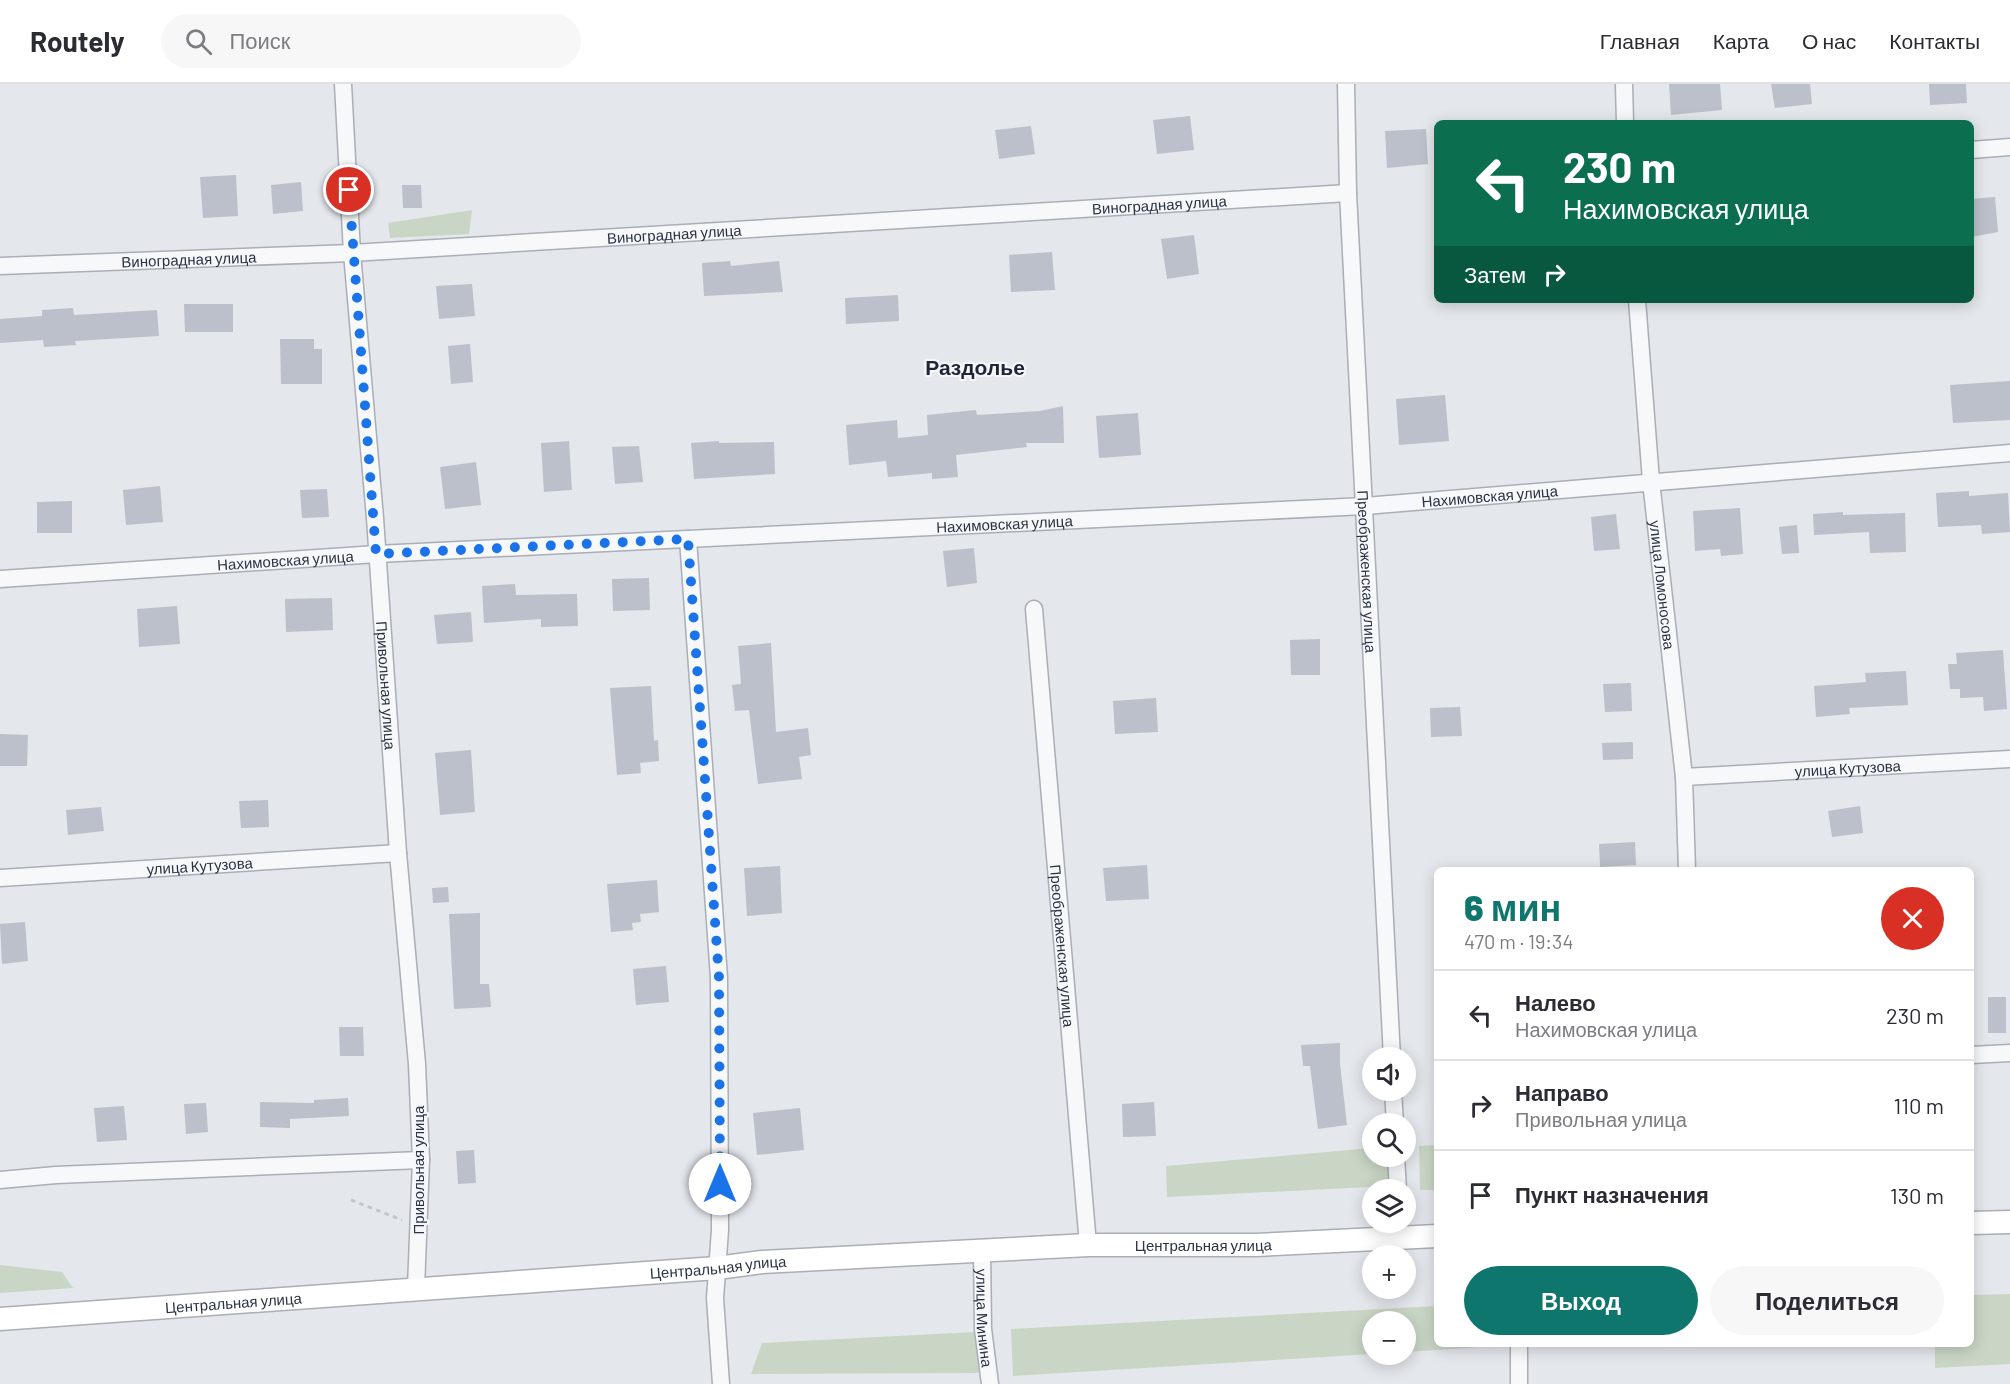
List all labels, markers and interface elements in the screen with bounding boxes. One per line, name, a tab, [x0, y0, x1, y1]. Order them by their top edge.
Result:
search box	[161, 14, 581, 68]
text: Routely	[30, 24, 125, 58]
icon: search	[182, 25, 215, 58]
text: Поиск	[230, 27, 291, 53]
text: Главная	[1600, 28, 1680, 53]
text: Карта	[1713, 28, 1769, 53]
text: О нас	[1802, 28, 1856, 53]
text: Контакты	[1889, 28, 1980, 53]
text: 230 m	[1563, 141, 1676, 191]
icon: left	[1464, 144, 1542, 222]
pin	[323, 164, 374, 215]
icon: arrive	[332, 173, 365, 206]
street label: Виноградная улица	[1091, 191, 1228, 217]
text: Нахимовская улица	[1563, 192, 1809, 224]
street label: Виноградная улица	[606, 221, 743, 247]
street label: Виноградная улица	[121, 248, 257, 271]
icon: right	[1538, 258, 1571, 291]
text: Затем	[1464, 261, 1526, 287]
district label: Раздолье	[925, 354, 1025, 379]
street label: Нахимовская улица	[1421, 481, 1559, 510]
street label: Преображенская улица	[1354, 490, 1380, 654]
street label: Нахимовская улица	[936, 511, 1074, 536]
street label: улица Ломоносова	[1646, 519, 1679, 651]
street label: Нахимовская улица	[217, 547, 355, 574]
street label: Привольная улица	[373, 620, 400, 751]
street label: улица Кутузова	[1794, 756, 1902, 780]
street label: улица Кутузова	[146, 853, 254, 878]
street label: Преображенская улица	[1047, 864, 1079, 1028]
text: 6 мин	[1464, 885, 1561, 928]
button: close	[1881, 887, 1944, 950]
text: 470 m · 19:34	[1464, 929, 1573, 953]
text: Налево	[1515, 989, 1596, 1015]
icon: left	[1464, 999, 1497, 1032]
text: 230 m	[1886, 1002, 1944, 1028]
text: Нахимовская улица	[1515, 1017, 1697, 1041]
map controls	[1362, 1047, 1416, 1365]
button: sound	[1362, 1047, 1416, 1101]
text: Направо	[1515, 1079, 1609, 1105]
icon: right	[1464, 1089, 1497, 1122]
text: 110 m	[1894, 1092, 1944, 1118]
street label: Привольная улица	[409, 1105, 427, 1234]
text: Привольная улица	[1515, 1107, 1687, 1131]
button: search	[1362, 1113, 1416, 1167]
position arrow	[688, 1152, 752, 1216]
button: layers	[1362, 1179, 1416, 1233]
icon: arrive	[1464, 1179, 1497, 1212]
text: Пункт назначения	[1515, 1181, 1709, 1207]
text: 130 m	[1890, 1182, 1944, 1208]
street label: Центральная улица	[1135, 1235, 1273, 1254]
button: +	[1362, 1245, 1416, 1299]
street label: Центральная улица	[649, 1252, 787, 1282]
button: Выход	[1464, 1266, 1698, 1335]
button: Поделиться	[1710, 1266, 1944, 1335]
street label: улица Минина	[973, 1269, 997, 1369]
street label: Центральная улица	[164, 1289, 303, 1316]
button: −	[1362, 1311, 1416, 1365]

